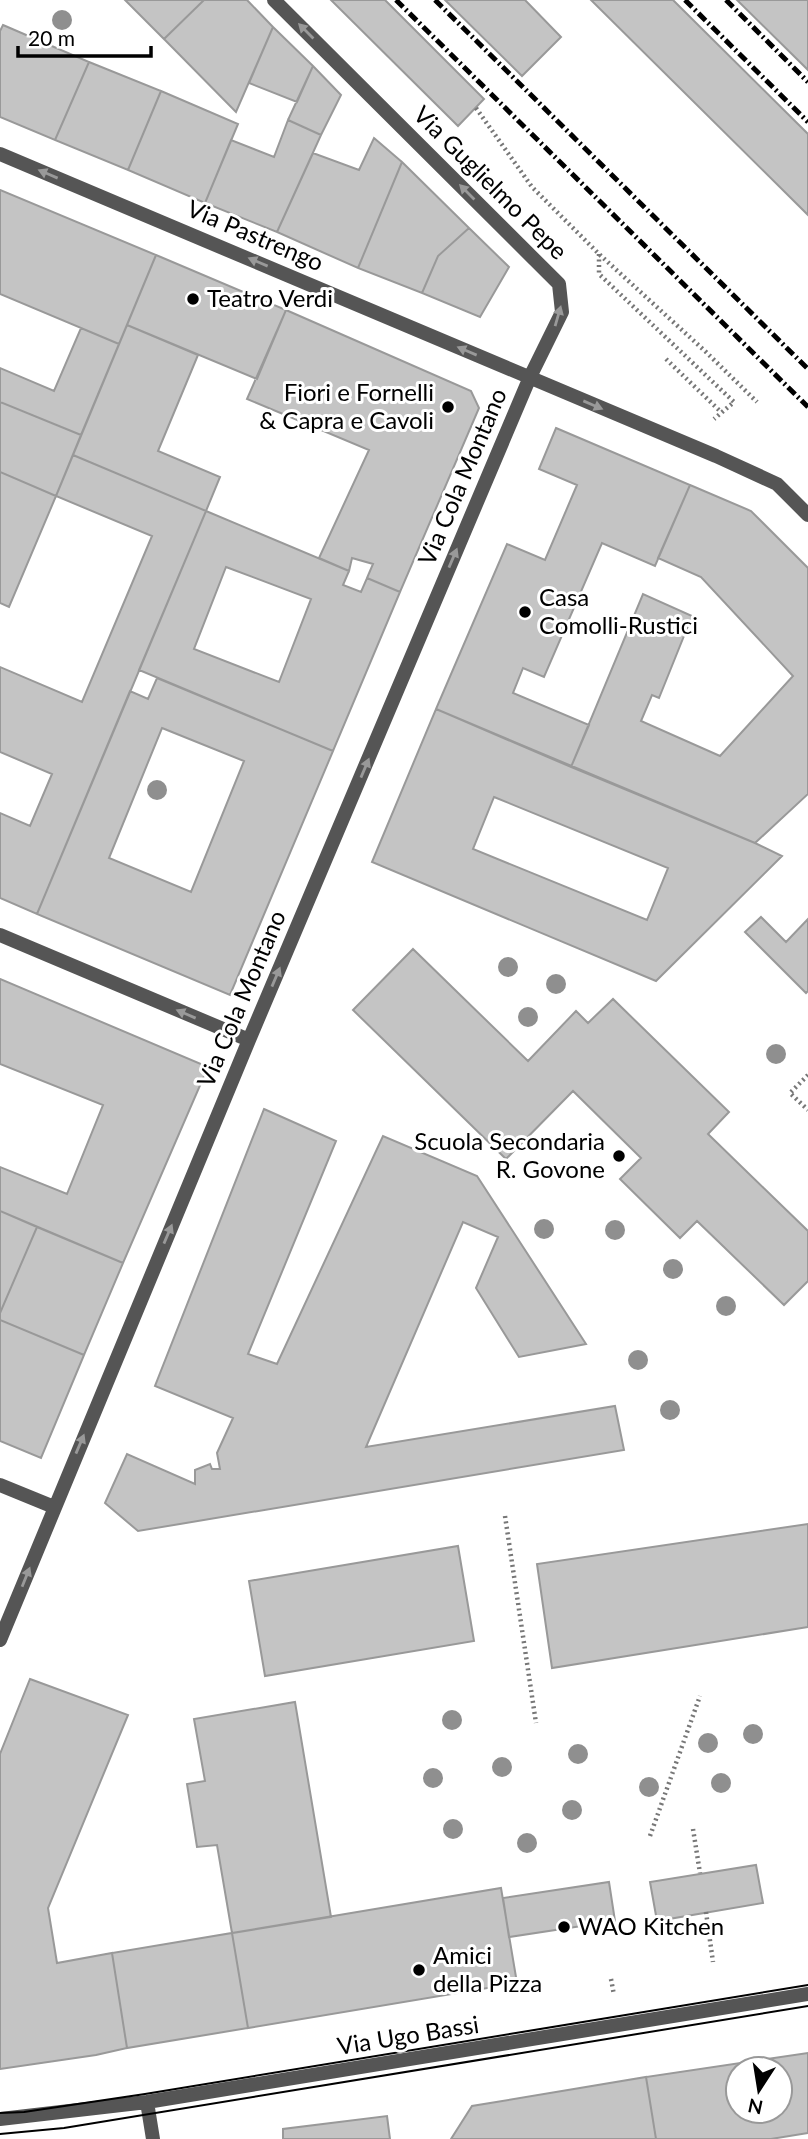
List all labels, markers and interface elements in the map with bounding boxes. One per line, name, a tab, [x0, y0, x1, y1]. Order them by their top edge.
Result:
scale bar	[18, 14, 150, 58]
one-way arrow	[297, 23, 314, 40]
text: 20 m	[28, 25, 75, 50]
street label: Via Guglielmo Pepe	[408, 99, 574, 265]
one-way arrow	[38, 168, 58, 180]
one-way arrow	[459, 184, 475, 201]
street label: Via Pastrengo	[183, 193, 328, 276]
one-way arrow	[247, 257, 268, 268]
place label: Teatro Verdi	[207, 283, 333, 312]
marker: Teatro Verdi	[185, 291, 201, 307]
one-way arrow	[553, 304, 564, 326]
one-way arrow	[457, 345, 478, 356]
place label: Fiori e Fornelli & Capra e Cavoli	[259, 377, 434, 434]
street label: Via Cola Montano	[411, 384, 512, 569]
marker: Fiori e Fornelli & Capra e Cavoli	[440, 399, 456, 415]
one-way arrow	[582, 400, 603, 411]
one-way arrow	[448, 548, 459, 569]
place label: Casa Comolli-Rustici	[539, 582, 698, 639]
marker: Casa Comolli-Rustici	[517, 604, 533, 620]
one-way arrow	[359, 757, 370, 778]
street label: Via Cola Montano	[190, 906, 291, 1091]
one-way arrow	[271, 967, 282, 988]
one-way arrow	[175, 1008, 196, 1019]
place label: Scuola Secondaria R. Govone	[414, 1126, 605, 1183]
marker: Scuola Secondaria R. Govone	[611, 1148, 627, 1164]
one-way arrow	[163, 1224, 174, 1245]
one-way arrow	[75, 1434, 86, 1455]
one-way arrow	[20, 1566, 31, 1587]
place label: WAO Kitchen	[578, 1911, 724, 1940]
marker: WAO Kitchen	[556, 1919, 572, 1935]
place label: Amici della Pizza	[433, 1940, 542, 1997]
marker: Amici della Pizza	[411, 1962, 427, 1978]
street label: Via Ugo Bassi	[335, 2009, 481, 2060]
north arrow	[724, 2055, 794, 2125]
text: N	[746, 2094, 765, 2120]

